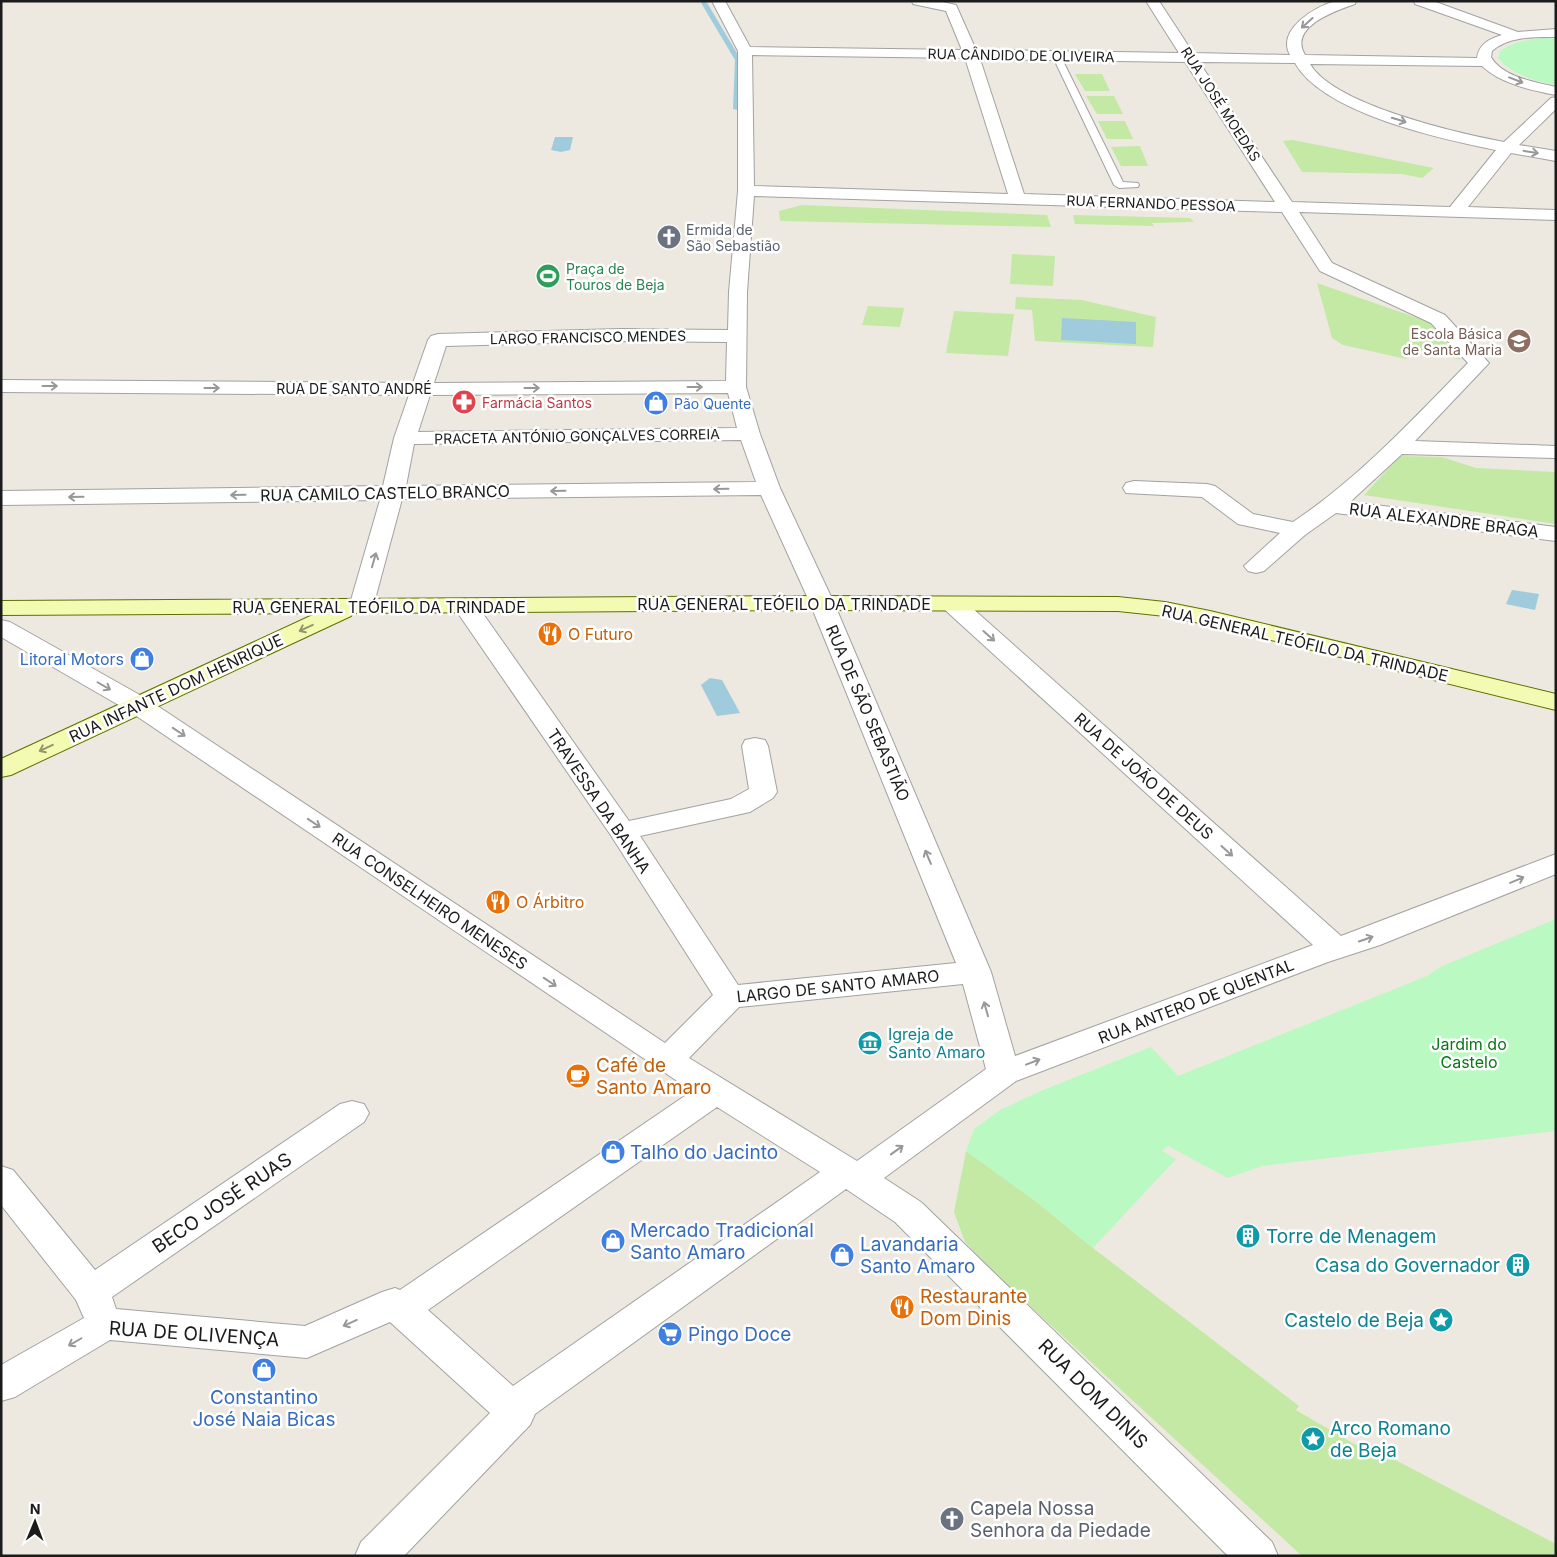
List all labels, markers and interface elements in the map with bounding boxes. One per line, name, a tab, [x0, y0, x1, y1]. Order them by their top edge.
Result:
one-way arrow	[1300, 17, 1313, 29]
street label: RUA JOSÉ MOEDAS	[1178, 44, 1264, 164]
street label: RUA CÂNDIDO DE OLIVEIRA	[927, 45, 1115, 65]
one-way arrow	[1508, 76, 1523, 85]
one-way arrow	[1390, 116, 1406, 126]
one-way arrow	[1523, 147, 1539, 157]
street label: RUA FERNANDO PESSOA	[1066, 192, 1236, 214]
place label: Ermida de São Sebastião	[686, 221, 781, 254]
church icon: Ermida de São Sebastião	[656, 224, 682, 250]
place label: Praça de Touros de Beja	[566, 260, 665, 293]
sports icon: Praça de Touros de Beja	[535, 263, 561, 289]
place label: Escola Básica de Santa Maria	[1403, 325, 1502, 358]
street label: LARGO FRANCISCO MENDES	[490, 327, 686, 347]
school or university icon: Escola Básica de Santa Maria	[1506, 328, 1532, 354]
street label: RUA DE SANTO ANDRÉ	[276, 380, 432, 397]
one-way arrow	[42, 381, 58, 391]
one-way arrow	[686, 382, 703, 392]
one-way arrow	[204, 383, 220, 392]
one-way arrow	[524, 383, 540, 393]
pharmacy icon: Farmácia Santos	[451, 389, 477, 415]
shop icon: Pão Quente	[643, 390, 669, 416]
place label: Farmácia Santos	[482, 394, 592, 411]
place label: Pão Quente	[674, 395, 751, 412]
street label: PRACETA ANTÓNIO GONÇALVES CORREIA	[434, 425, 720, 447]
street label: RUA CAMILO CASTELO BRANCO	[260, 481, 510, 505]
one-way arrow	[713, 484, 729, 494]
one-way arrow	[550, 486, 566, 496]
one-way arrow	[230, 490, 246, 500]
one-way arrow	[68, 492, 84, 502]
street label: RUA ALEXANDRE BRAGA	[1348, 498, 1540, 542]
one-way arrow	[370, 552, 380, 568]
street label: RUA GENERAL TEÓFILO DA TRINDADE	[637, 594, 931, 614]
street label: RUA GENERAL TEÓFILO DA TRINDADE	[232, 597, 526, 617]
street label: RUA GENERAL TEÓFILO DA TRINDADE	[1160, 600, 1450, 686]
restaurant icon: O Futuro	[537, 621, 563, 647]
street label: RUA DE SÃO SEBASTIÃO	[822, 622, 914, 804]
one-way arrow	[299, 624, 314, 633]
place label: O Futuro	[568, 624, 633, 644]
street label: RUA INFANTE DOM HENRIQUE	[66, 629, 286, 747]
one-way arrow	[983, 630, 996, 642]
shop icon: Litoral Motors	[129, 646, 155, 672]
place label: Litoral Motors	[20, 649, 124, 669]
one-way arrow	[97, 681, 112, 691]
street label: RUA DE JOÃO DE DEUS	[1070, 708, 1218, 844]
street label: TRAVESSA DA BANHA	[543, 725, 655, 877]
one-way arrow	[171, 728, 185, 738]
one-way arrow	[39, 744, 54, 753]
one-way arrow	[306, 818, 320, 828]
street label: RUA CONSELHEIRO MENESES	[329, 828, 531, 974]
one-way arrow	[1220, 845, 1233, 856]
one-way arrow	[922, 850, 932, 865]
one-way arrow	[1509, 874, 1524, 884]
restaurant icon: O Árbitro	[485, 889, 511, 915]
place label: O Árbitro	[516, 892, 584, 912]
one-way arrow	[1357, 934, 1373, 943]
street label: RUA ANTERO DE QUENTAL	[1095, 954, 1297, 1048]
street label: LARGO DE SANTO AMARO	[736, 965, 940, 1007]
one-way arrow	[543, 977, 557, 987]
one-way arrow	[981, 1001, 990, 1017]
place label: Igreja de Santo Amaro	[888, 1024, 985, 1062]
museum icon: Igreja de Santo Amaro	[857, 1030, 883, 1056]
park label: Jardim do Castelo	[1431, 1034, 1507, 1072]
place label: Café de Santo Amaro	[596, 1054, 712, 1099]
one-way arrow	[1024, 1057, 1040, 1066]
cafe icon: Café de Santo Amaro	[565, 1063, 591, 1089]
shop icon: Talho do Jacinto	[600, 1139, 626, 1165]
place label: Talho do Jacinto	[630, 1141, 778, 1164]
one-way arrow	[890, 1145, 904, 1155]
street label: BECO JOSÉ RUAS	[147, 1147, 296, 1258]
place label: Mercado Tradicional Santo Amaro	[630, 1219, 814, 1264]
building icon: Torre de Menagem	[1235, 1223, 1261, 1249]
place label: Torre de Menagem	[1266, 1225, 1436, 1248]
shop icon: Mercado Tradicional Santo Amaro	[600, 1228, 626, 1254]
place label: Lavandaria Santo Amaro	[860, 1233, 976, 1278]
shop icon: Lavandaria Santo Amaro	[829, 1242, 855, 1268]
building icon: Casa do Governador	[1505, 1252, 1531, 1278]
place label: Casa do Governador	[1315, 1254, 1500, 1277]
place label: Restaurante Dom Dinis	[920, 1285, 1027, 1330]
restaurant icon: Restaurante Dom Dinis	[889, 1294, 915, 1320]
place icon: Castelo de Beja	[1428, 1307, 1454, 1333]
place label: Castelo de Beja	[1284, 1309, 1424, 1332]
street label: RUA DE OLIVENÇA	[108, 1317, 280, 1351]
one-way arrow	[343, 1318, 358, 1328]
supermarket icon: Pingo Doce	[657, 1321, 683, 1347]
place label: Pingo Doce	[688, 1323, 791, 1346]
street label: RUA DOM DINIS	[1033, 1334, 1153, 1454]
one-way arrow	[68, 1338, 82, 1348]
shop icon: Constantino José Naia Bicas	[251, 1357, 277, 1383]
place label: Constantino José Naia Bicas	[192, 1386, 336, 1431]
place label: Arco Romano de Beja	[1330, 1417, 1451, 1462]
place icon: Arco Romano de Beja	[1300, 1426, 1326, 1452]
north arrow	[10, 1497, 60, 1547]
place label: Capela Nossa Senhora da Piedade	[970, 1497, 1151, 1542]
text: N	[30, 1500, 41, 1517]
church icon: Capela Nossa Senhora da Piedade	[939, 1506, 965, 1532]

